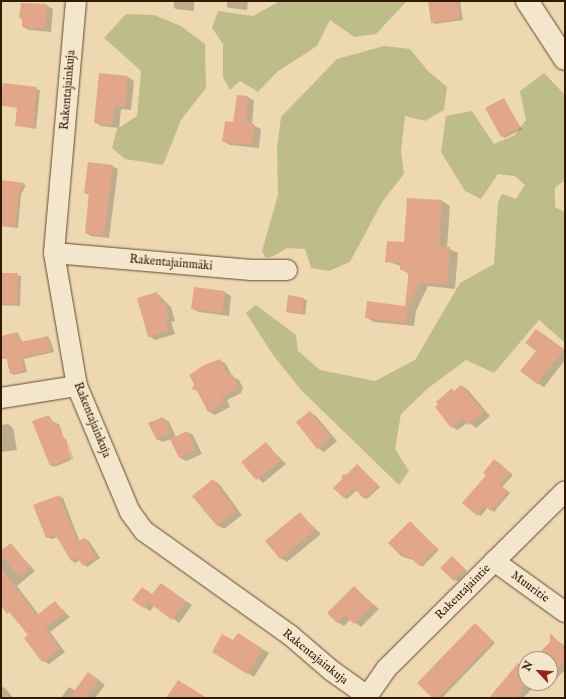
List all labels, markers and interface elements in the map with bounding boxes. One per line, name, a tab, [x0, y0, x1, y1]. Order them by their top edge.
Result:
street label: Rakentajainkuja	[57, 49, 79, 131]
street label: Rakentajainmäki	[129, 252, 213, 274]
street label: Rakentajainkuja	[70, 380, 114, 460]
street label: Rakentajaintie	[432, 561, 494, 623]
street label: Muuritie	[508, 568, 552, 606]
street label: Rakentajainkuja	[279, 626, 351, 688]
north arrow	[518, 651, 558, 691]
text: N	[520, 659, 536, 674]

